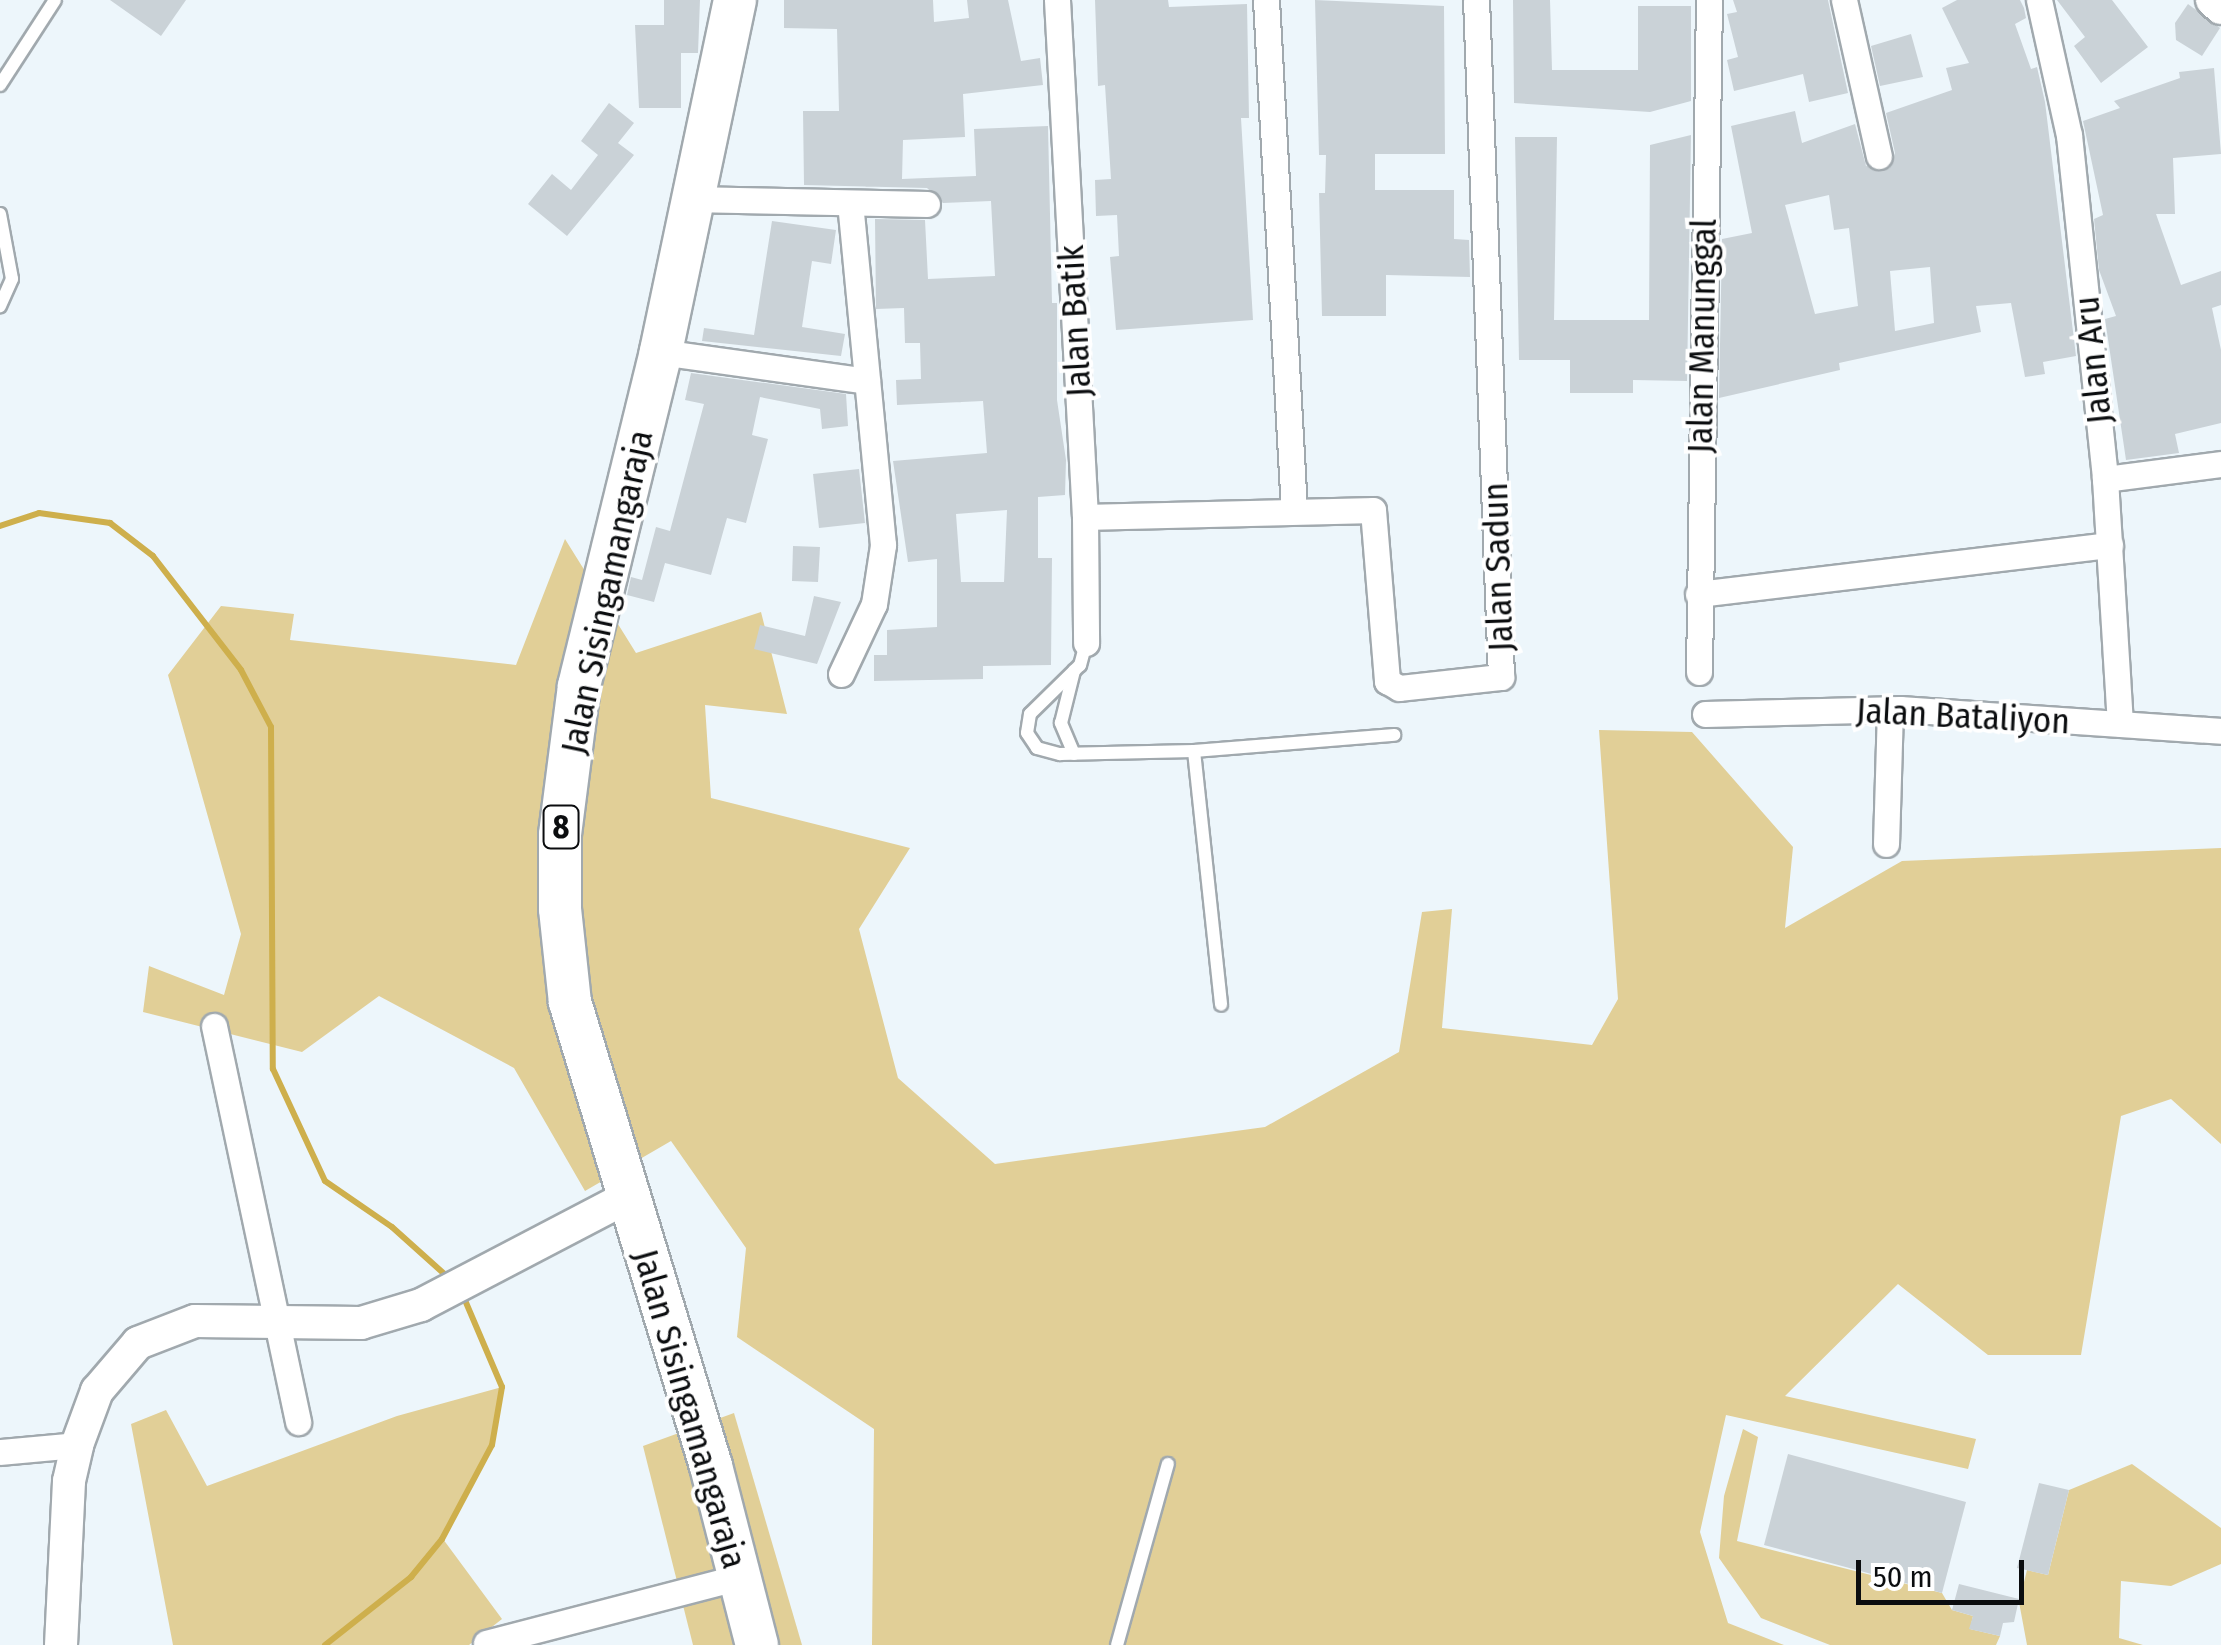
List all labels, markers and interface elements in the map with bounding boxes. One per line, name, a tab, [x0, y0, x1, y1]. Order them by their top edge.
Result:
street label: Jalan Manunggal	[1679, 218, 1725, 454]
street label: Jalan Batik	[1050, 244, 1100, 398]
street label: Jalan Aru	[2065, 294, 2121, 426]
street label: Jalan Sisingamangaraja	[552, 426, 662, 758]
street label: Jalan Sadun	[1474, 482, 1522, 652]
street label: Jalan Bataliyon	[1855, 689, 2071, 743]
road number: 8	[541, 800, 581, 854]
street label: Jalan Sisingamangaraja	[624, 1245, 756, 1573]
scale bar	[1861, 1540, 2028, 1602]
text: 50 m	[1873, 1559, 1933, 1595]

